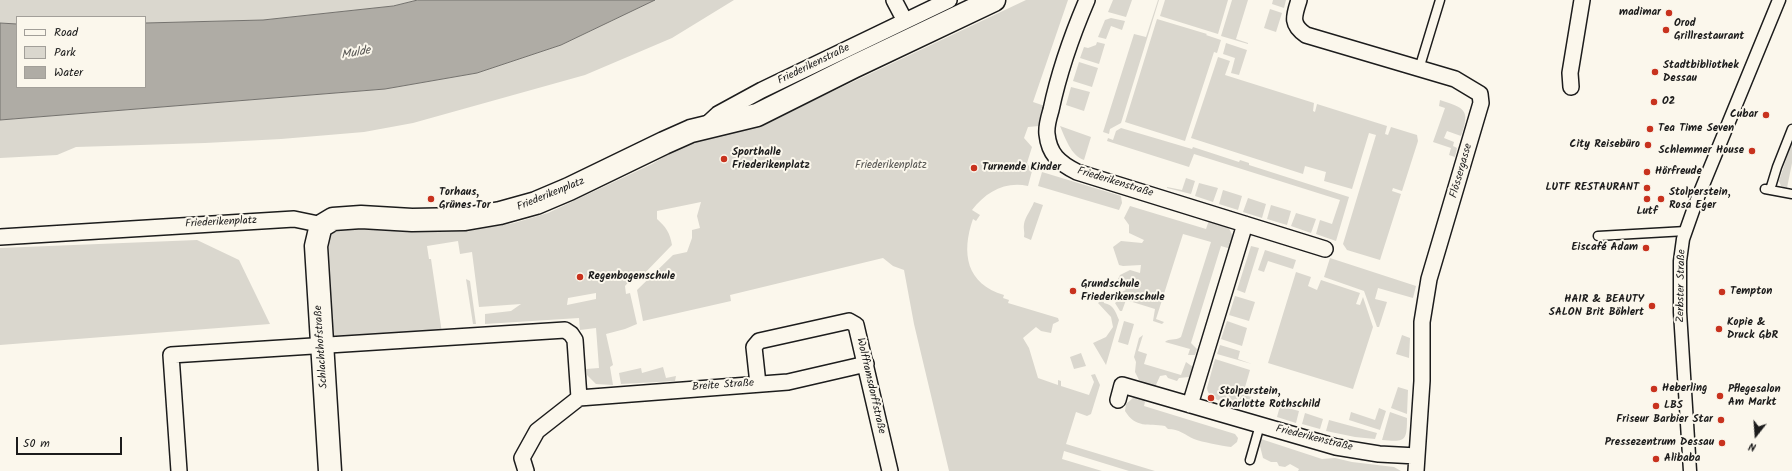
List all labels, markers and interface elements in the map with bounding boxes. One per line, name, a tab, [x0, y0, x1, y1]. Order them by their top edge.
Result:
place label: madimar	[1619, 6, 1661, 20]
marker: madimar	[1664, 8, 1674, 18]
legend	[16, 16, 146, 88]
place label: Orod Grillrestaurant	[1674, 17, 1744, 43]
text: Road	[54, 23, 78, 42]
marker: Orod Grillrestaurant	[1661, 25, 1671, 35]
street label: Friederikenstraße	[776, 42, 852, 88]
text: Park	[54, 43, 76, 62]
water label: Mulde	[340, 44, 372, 64]
place label: Stadtbibliothek Dessau	[1663, 59, 1739, 85]
text: Water	[54, 63, 83, 82]
marker: Stadtbibliothek Dessau	[1650, 67, 1660, 77]
place label: O2	[1662, 95, 1675, 109]
marker: O2	[1649, 97, 1659, 107]
place label: Cubar	[1730, 108, 1758, 122]
marker: Cubar	[1761, 110, 1771, 120]
place label: Tea Time Seven	[1658, 122, 1734, 136]
marker: Tea Time Seven	[1645, 124, 1655, 134]
place label: City Reisebüro	[1570, 138, 1640, 152]
marker: City Reisebüro	[1643, 140, 1653, 150]
street label: Flössergasse	[1448, 142, 1476, 200]
place label: Schlemmer House	[1658, 144, 1744, 158]
place label: Sporthalle Friederikenplatz	[732, 146, 810, 172]
marker: Schlemmer House	[1747, 146, 1757, 156]
marker: Sporthalle Friederikenplatz	[719, 154, 729, 164]
park label: Friederikenplatz	[855, 159, 927, 173]
place label: Turnende Kinder	[982, 161, 1061, 175]
marker: Turnende Kinder	[969, 163, 979, 173]
street label: Friederikenstraße	[1075, 165, 1155, 201]
place label: Hörfreude	[1655, 165, 1702, 179]
marker: Hörfreude	[1642, 167, 1652, 177]
street label: Friederikenplatz	[515, 175, 587, 215]
place label: LUTF RESTAURANT	[1546, 181, 1639, 195]
marker: LUTF RESTAURANT	[1642, 183, 1652, 193]
place label: Torhaus, Grünes Tor	[439, 186, 491, 212]
place label: Stolperstein, Rosa Eger	[1669, 186, 1731, 212]
marker: Torhaus, Grünes Tor	[426, 194, 436, 204]
marker: Lutf	[1642, 194, 1652, 204]
marker: Stolperstein, Rosa Eger	[1656, 194, 1666, 204]
place label: Lutf	[1636, 205, 1658, 219]
street label: Friederikenplatz	[185, 215, 257, 231]
place label: Eiscafé Adam	[1571, 241, 1638, 255]
marker: Eiscafé Adam	[1641, 243, 1651, 253]
street label: Zerbster Straße	[1675, 249, 1689, 323]
place label: Regenbogenschule	[588, 270, 675, 284]
marker: Regenbogenschule	[575, 272, 585, 282]
place label: Grundschule Friederikenschule	[1081, 278, 1165, 304]
place label: Tempton	[1730, 285, 1772, 299]
marker: Grundschule Friederikenschule	[1068, 286, 1078, 296]
marker: Tempton	[1717, 287, 1727, 297]
place label: HAIR & BEAUTY SALON Brit Böhlert	[1549, 293, 1644, 319]
marker: HAIR & BEAUTY SALON Brit Böhlert	[1647, 301, 1657, 311]
street label: Schlachthofstraße	[312, 305, 332, 389]
place label: Kopie & Druck GbR	[1727, 316, 1778, 342]
marker: Kopie & Druck GbR	[1714, 324, 1724, 334]
street label: Wolfframsdorffstraße	[853, 337, 887, 435]
street label: Breite Straße	[692, 377, 754, 395]
place label: Heberling	[1662, 382, 1707, 396]
place label: Pflegesalon Am Markt	[1728, 383, 1781, 409]
marker: Heberling	[1649, 384, 1659, 394]
place label: Stolperstein, Charlotte Rothschild	[1219, 385, 1320, 411]
marker: Pflegesalon Am Markt	[1715, 391, 1725, 401]
marker: Stolperstein, Charlotte Rothschild	[1206, 393, 1216, 403]
place label: LBS	[1664, 399, 1683, 413]
marker: LBS	[1651, 401, 1661, 411]
place label: Friseur Barbier Star	[1616, 413, 1713, 427]
marker: Friseur Barbier Star	[1716, 415, 1726, 425]
north arrow	[1736, 415, 1776, 455]
street label: Friederikenstraße	[1274, 423, 1354, 455]
scale bar	[18, 429, 124, 455]
text: 50 m	[23, 434, 50, 453]
place label: Pressezentrum Dessau	[1605, 436, 1714, 450]
text: N	[1747, 437, 1758, 456]
marker: Pressezentrum Dessau	[1717, 438, 1727, 448]
place label: Alibaba	[1664, 452, 1700, 466]
marker: Alibaba	[1651, 454, 1661, 464]

